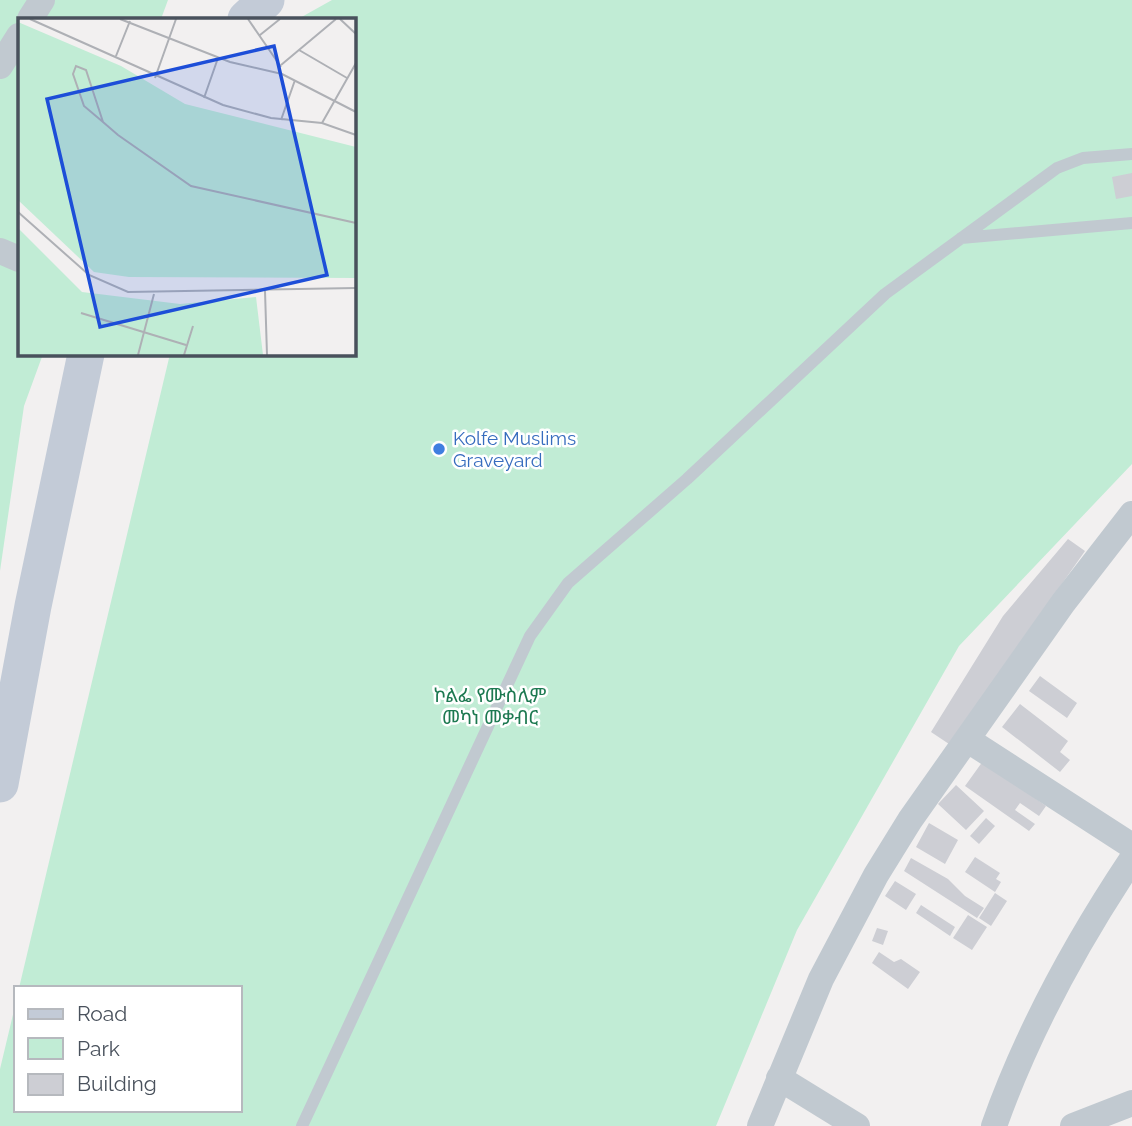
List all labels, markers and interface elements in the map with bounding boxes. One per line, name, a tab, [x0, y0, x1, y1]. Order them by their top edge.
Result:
inset map	[18, 18, 355, 355]
place label: Kolfe Muslims Graveyard	[453, 427, 576, 471]
marker: Kolfe Muslims Graveyard	[431, 441, 447, 457]
park label: ኮልፌ የሙስሊም መካነ መቃብር	[434, 684, 547, 728]
legend	[14, 986, 242, 1112]
text: Road	[77, 1001, 127, 1026]
text: Park	[77, 1036, 120, 1061]
text: Building	[77, 1071, 157, 1096]

